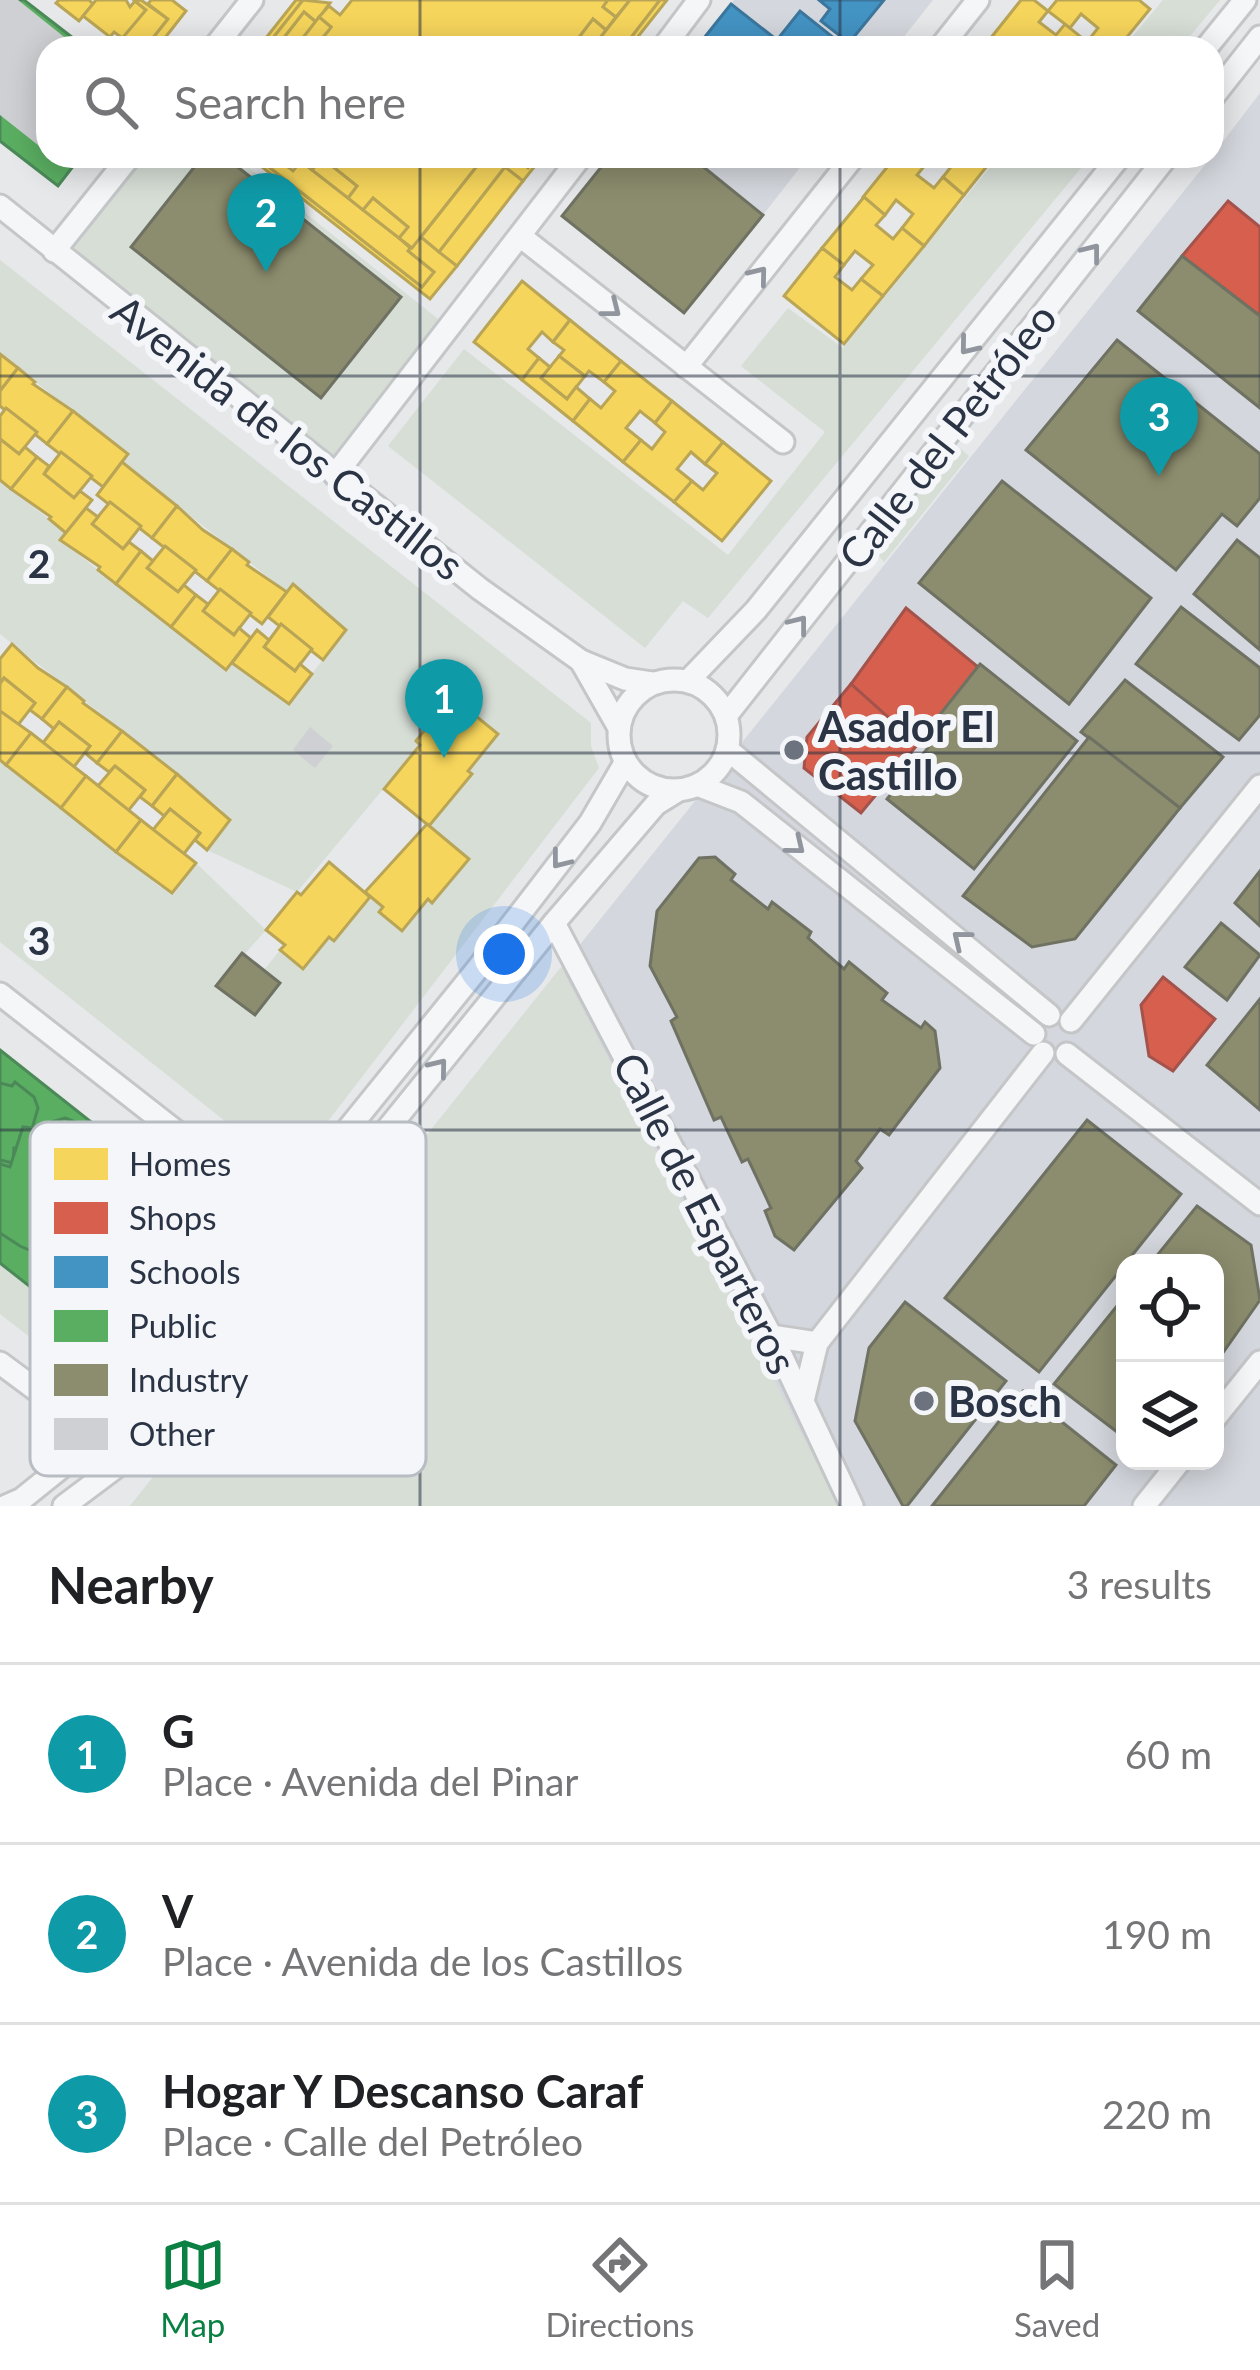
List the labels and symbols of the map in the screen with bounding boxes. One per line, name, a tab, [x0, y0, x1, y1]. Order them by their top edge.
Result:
pin: 2	[227, 173, 305, 272]
one-way arrow	[1078, 243, 1099, 265]
one-way arrow	[745, 267, 766, 289]
street label: Avenida de los Castillos	[102, 284, 474, 590]
street label: Calle del Petróleo	[828, 293, 1066, 579]
one-way arrow	[599, 295, 621, 316]
one-way arrow	[961, 332, 982, 354]
pin: 3	[1120, 377, 1198, 476]
text: 2	[28, 540, 50, 586]
one-way arrow	[785, 616, 806, 638]
pin: 1	[405, 659, 483, 758]
place label: Asador El Castillo	[817, 701, 994, 799]
marker: Asador El Castillo	[781, 737, 807, 763]
one-way arrow	[782, 832, 804, 853]
one-way arrow	[553, 847, 575, 869]
text: 3	[28, 917, 50, 963]
your location	[474, 924, 534, 984]
one-way arrow	[953, 932, 975, 953]
street label: Calle de Esparteros	[603, 1044, 809, 1382]
one-way arrow	[424, 1059, 446, 1081]
legend	[30, 1122, 426, 1476]
text: Homes	[129, 1143, 231, 1183]
text: Shops	[129, 1197, 217, 1237]
text: Schools	[129, 1251, 240, 1291]
text: Public	[129, 1305, 217, 1345]
text: Industry	[129, 1359, 248, 1399]
place label: Bosch	[948, 1376, 1062, 1426]
marker: Bosch	[911, 1388, 937, 1414]
text: Other	[129, 1413, 215, 1453]

